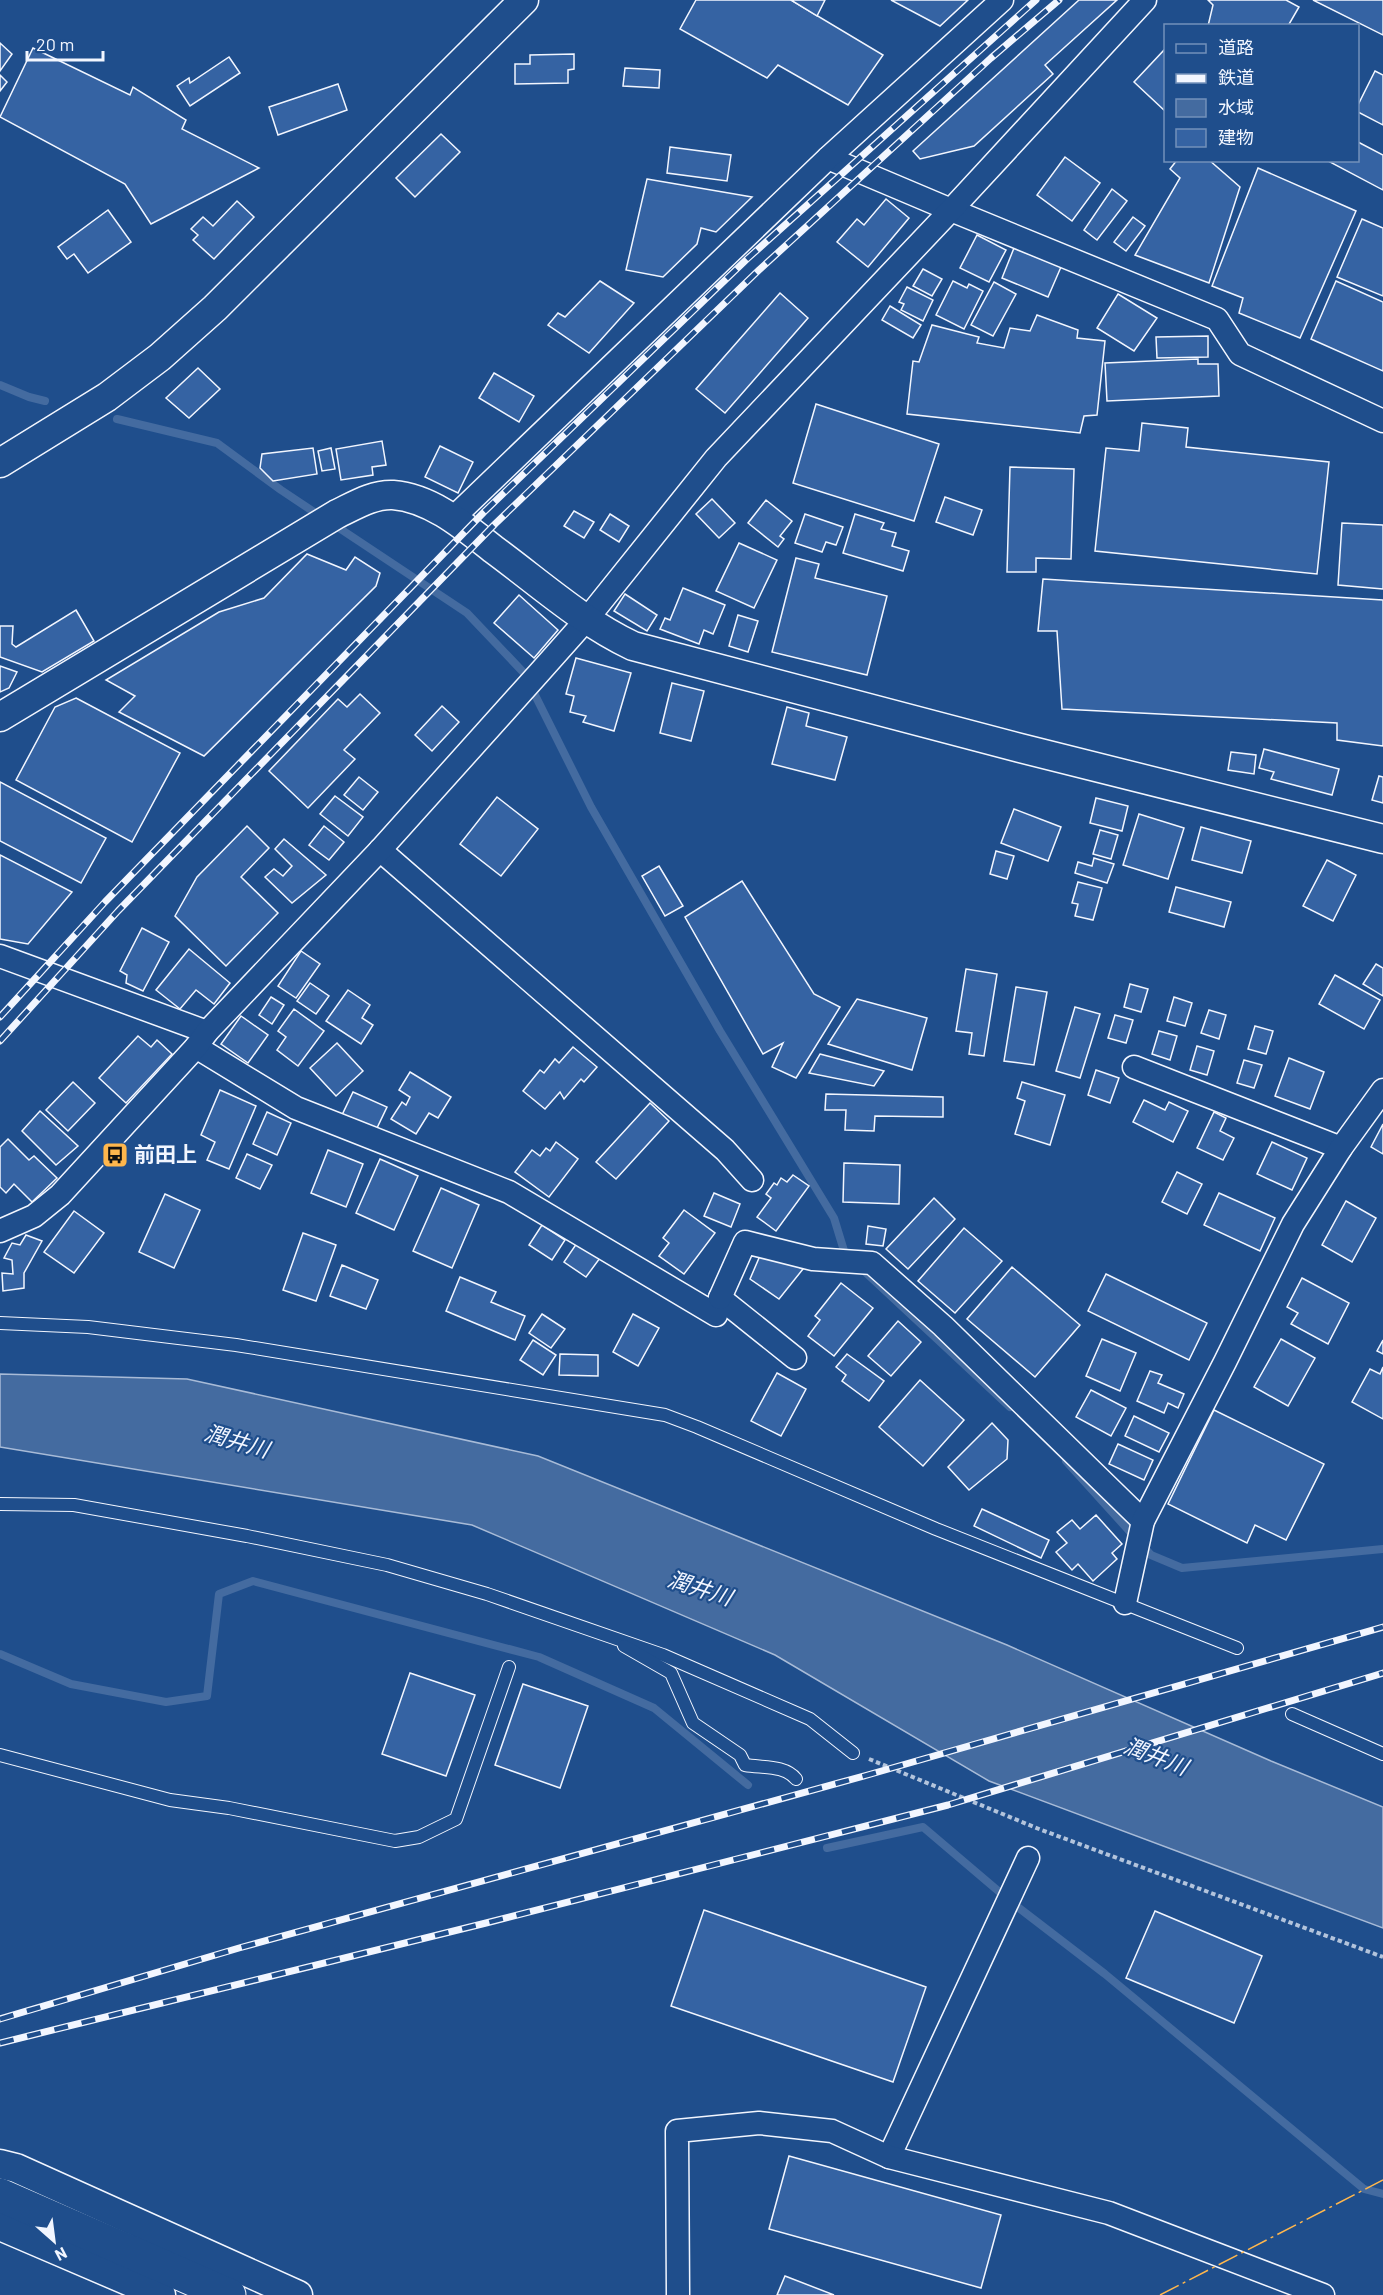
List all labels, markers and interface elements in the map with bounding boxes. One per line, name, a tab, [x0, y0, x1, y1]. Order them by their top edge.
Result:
scale bar	[27, 24, 104, 62]
legend	[1164, 24, 1359, 162]
text: 20 m	[36, 33, 74, 55]
text: 道路	[1218, 36, 1254, 58]
text: 鉄道	[1218, 66, 1254, 88]
text: 水域	[1218, 96, 1254, 118]
text: 建物	[1218, 126, 1254, 148]
bus stop icon: 前田上	[100, 1140, 130, 1170]
place label: 前田上	[134, 1141, 197, 1166]
water label: 潤井川	[202, 1418, 274, 1462]
water label: 潤井川	[665, 1564, 738, 1610]
water label: 潤井川	[1121, 1731, 1194, 1780]
north arrow	[24, 2211, 84, 2271]
text: N	[52, 2244, 70, 2266]

